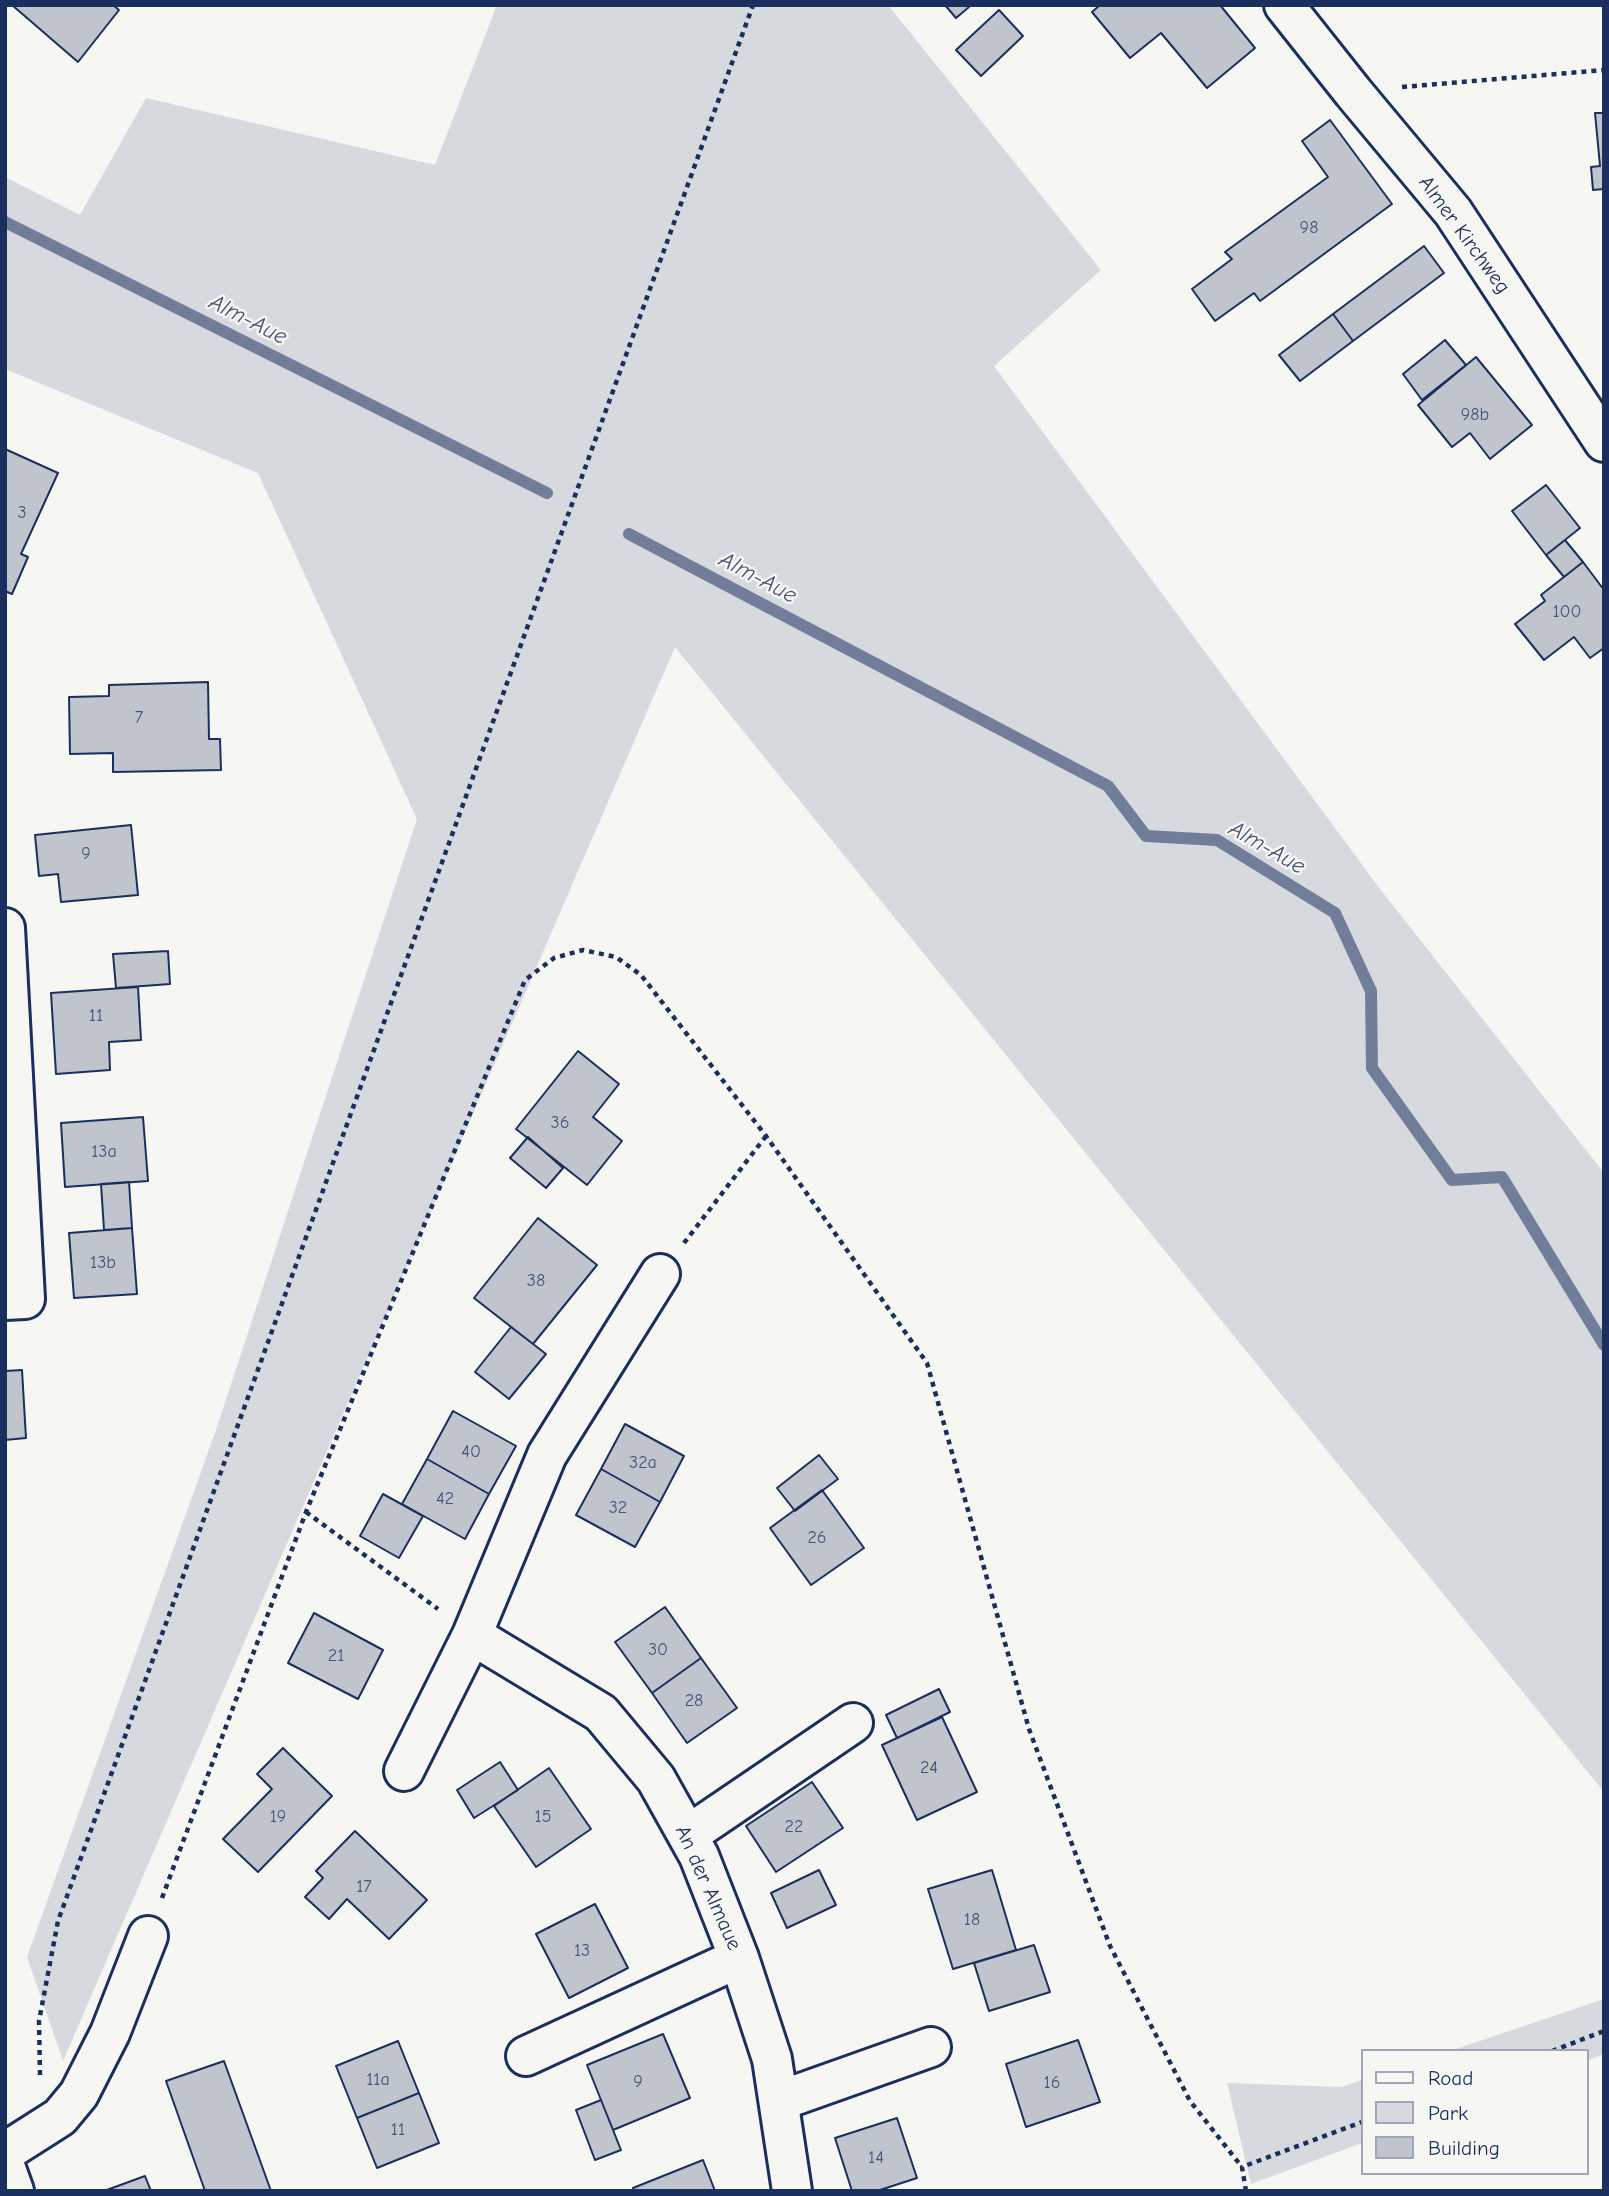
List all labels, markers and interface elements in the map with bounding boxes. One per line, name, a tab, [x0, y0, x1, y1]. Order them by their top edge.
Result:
street label: Almer Kirchweg	[1413, 171, 1515, 299]
house number: 98	[1300, 217, 1318, 239]
water label: Alm-Aue	[204, 289, 292, 351]
house number: 98b	[1461, 404, 1489, 426]
house number: 3	[17, 502, 27, 524]
water label: Alm-Aue	[714, 546, 802, 610]
house number: 100	[1552, 601, 1582, 623]
house number: 7	[135, 707, 143, 729]
water label: Alm-Aue	[1224, 815, 1310, 881]
house number: 9	[81, 843, 91, 865]
house number: 11	[89, 1005, 103, 1027]
house number: 36	[551, 1112, 569, 1134]
house number: 13a	[91, 1141, 117, 1163]
house number: 13b	[90, 1252, 116, 1274]
house number: 38	[527, 1270, 545, 1292]
house number: 40	[461, 1441, 481, 1463]
house number: 32a	[629, 1452, 657, 1474]
house number: 42	[436, 1488, 454, 1510]
house number: 32	[609, 1497, 627, 1519]
house number: 26	[807, 1527, 827, 1549]
house number: 30	[648, 1639, 668, 1661]
house number: 21	[328, 1645, 344, 1667]
house number: 28	[685, 1690, 703, 1712]
house number: 24	[920, 1757, 938, 1779]
house number: 19	[270, 1806, 286, 1828]
house number: 15	[535, 1806, 551, 1828]
house number: 22	[785, 1816, 803, 1838]
street label: An der Almaue	[669, 1822, 747, 1954]
house number: 17	[356, 1876, 372, 1898]
house number: 18	[964, 1909, 980, 1931]
house number: 13	[574, 1940, 590, 1962]
legend	[1360, 2049, 1588, 2175]
text: Road	[1428, 2066, 1473, 2090]
house number: 11a	[366, 2069, 390, 2091]
house number: 9	[633, 2071, 643, 2093]
house number: 16	[1044, 2072, 1060, 2094]
text: Park	[1428, 2101, 1468, 2125]
house number: 11	[391, 2119, 405, 2141]
text: Building	[1428, 2136, 1500, 2160]
house number: 14	[868, 2147, 884, 2169]

